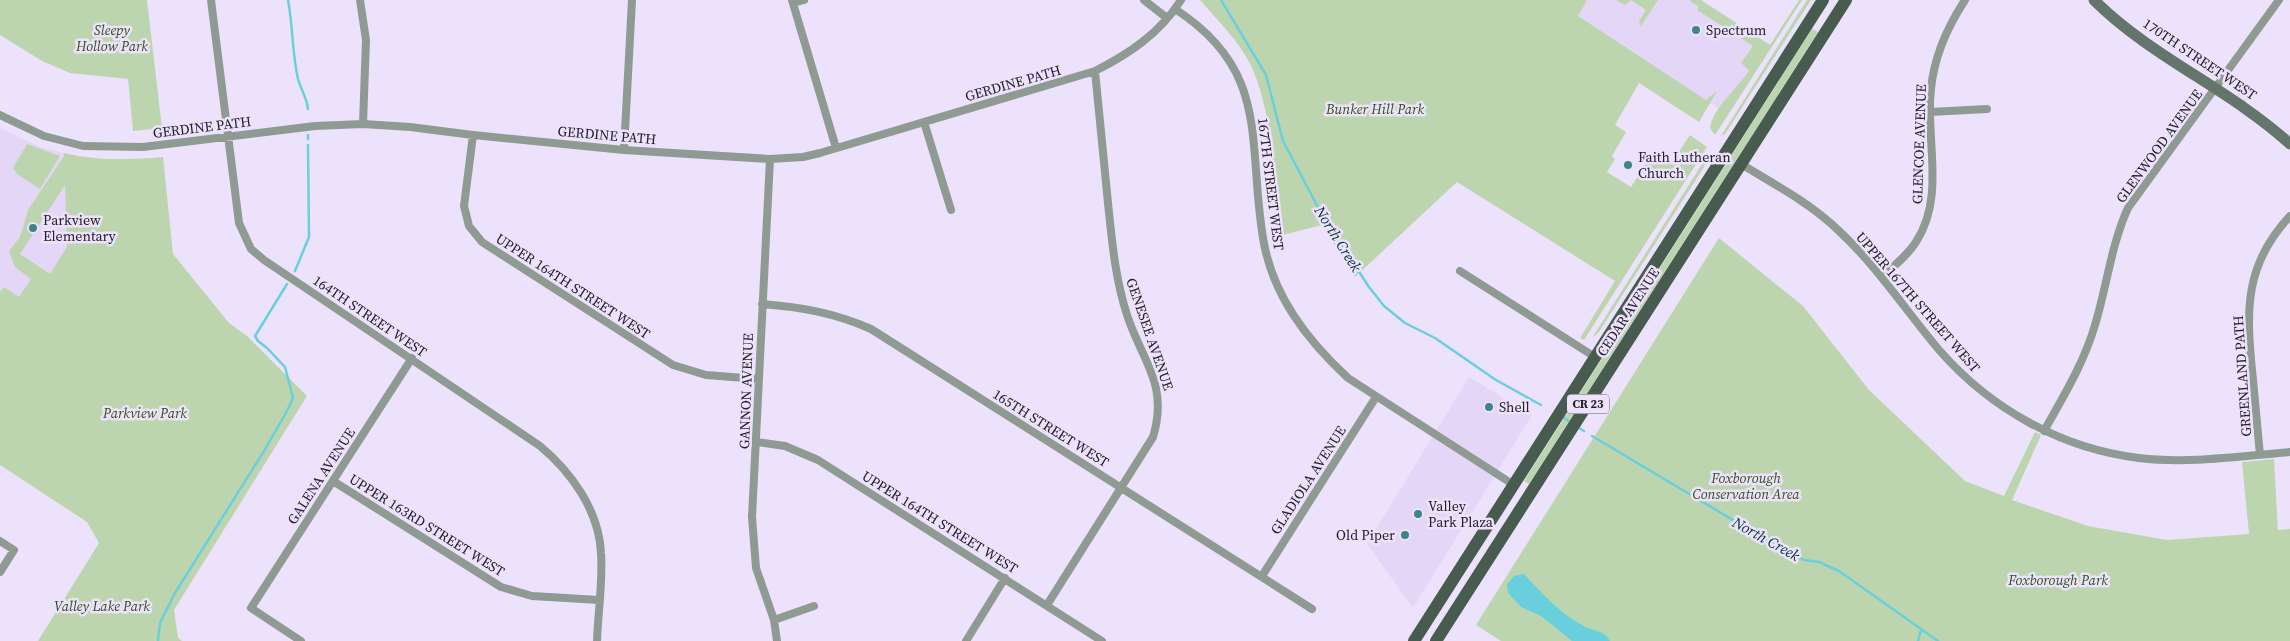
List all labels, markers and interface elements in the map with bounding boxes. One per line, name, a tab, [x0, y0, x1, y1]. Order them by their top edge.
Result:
street label: 170TH STREET WEST	[2139, 13, 2261, 105]
park label: Sleepy Hollow Park	[75, 20, 148, 56]
place label: Spectrum	[1706, 20, 1767, 40]
marker: Spectrum	[1690, 24, 1702, 36]
street label: GERDINE PATH	[963, 60, 1063, 106]
street label: GLENCOE AVENUE	[1907, 84, 1931, 204]
street label: GLENWOOD AVENUE	[2111, 85, 2207, 207]
park label: Bunker Hill Park	[1325, 99, 1424, 119]
street label: GERDINE PATH	[152, 111, 252, 143]
street label: 167TH STREET WEST	[1253, 116, 1289, 252]
street label: GERDINE PATH	[557, 121, 657, 149]
place label: Faith Lutheran Church	[1638, 147, 1731, 183]
marker: Faith Lutheran Church	[1622, 159, 1634, 171]
water label: North Creek	[1309, 201, 1367, 277]
place label: Parkview Elementary	[43, 210, 117, 246]
marker: Parkview Elementary	[27, 222, 39, 234]
street label: UPPER 167TH STREET WEST	[1851, 227, 1985, 377]
street label: UPPER 164TH STREET WEST	[492, 228, 655, 344]
street label: CEDAR AVENUE	[1592, 264, 1664, 360]
street label: 164TH STREET WEST	[309, 270, 431, 362]
street label: GENESEE AVENUE	[1121, 275, 1179, 393]
street label: GREENLAND PATH	[2228, 315, 2256, 437]
street label: GANNON AVENUE	[734, 333, 758, 449]
street label: 165TH STREET WEST	[989, 384, 1113, 472]
road number: CR 23	[1567, 394, 1609, 414]
place label: Shell	[1499, 397, 1530, 417]
marker: Shell	[1483, 401, 1495, 413]
park label: Parkview Park	[102, 403, 187, 423]
street label: GLADIOLA AVENUE	[1265, 422, 1351, 538]
street label: GALENA AVENUE	[282, 424, 360, 528]
street label: UPPER 164TH STREET WEST	[858, 466, 1022, 579]
park label: Foxborough Conservation Area	[1692, 468, 1800, 504]
street label: UPPER 163RD STREET WEST	[345, 469, 509, 582]
place label: Valley Park Plaza	[1428, 496, 1494, 532]
marker: Valley Park Plaza	[1412, 508, 1424, 520]
water label: North Creek	[1728, 511, 1805, 566]
place label: Old Piper	[1336, 525, 1395, 545]
marker: Old Piper	[1399, 529, 1411, 541]
park label: Foxborough Park	[2007, 570, 2108, 590]
park label: Valley Lake Park	[54, 596, 150, 616]

